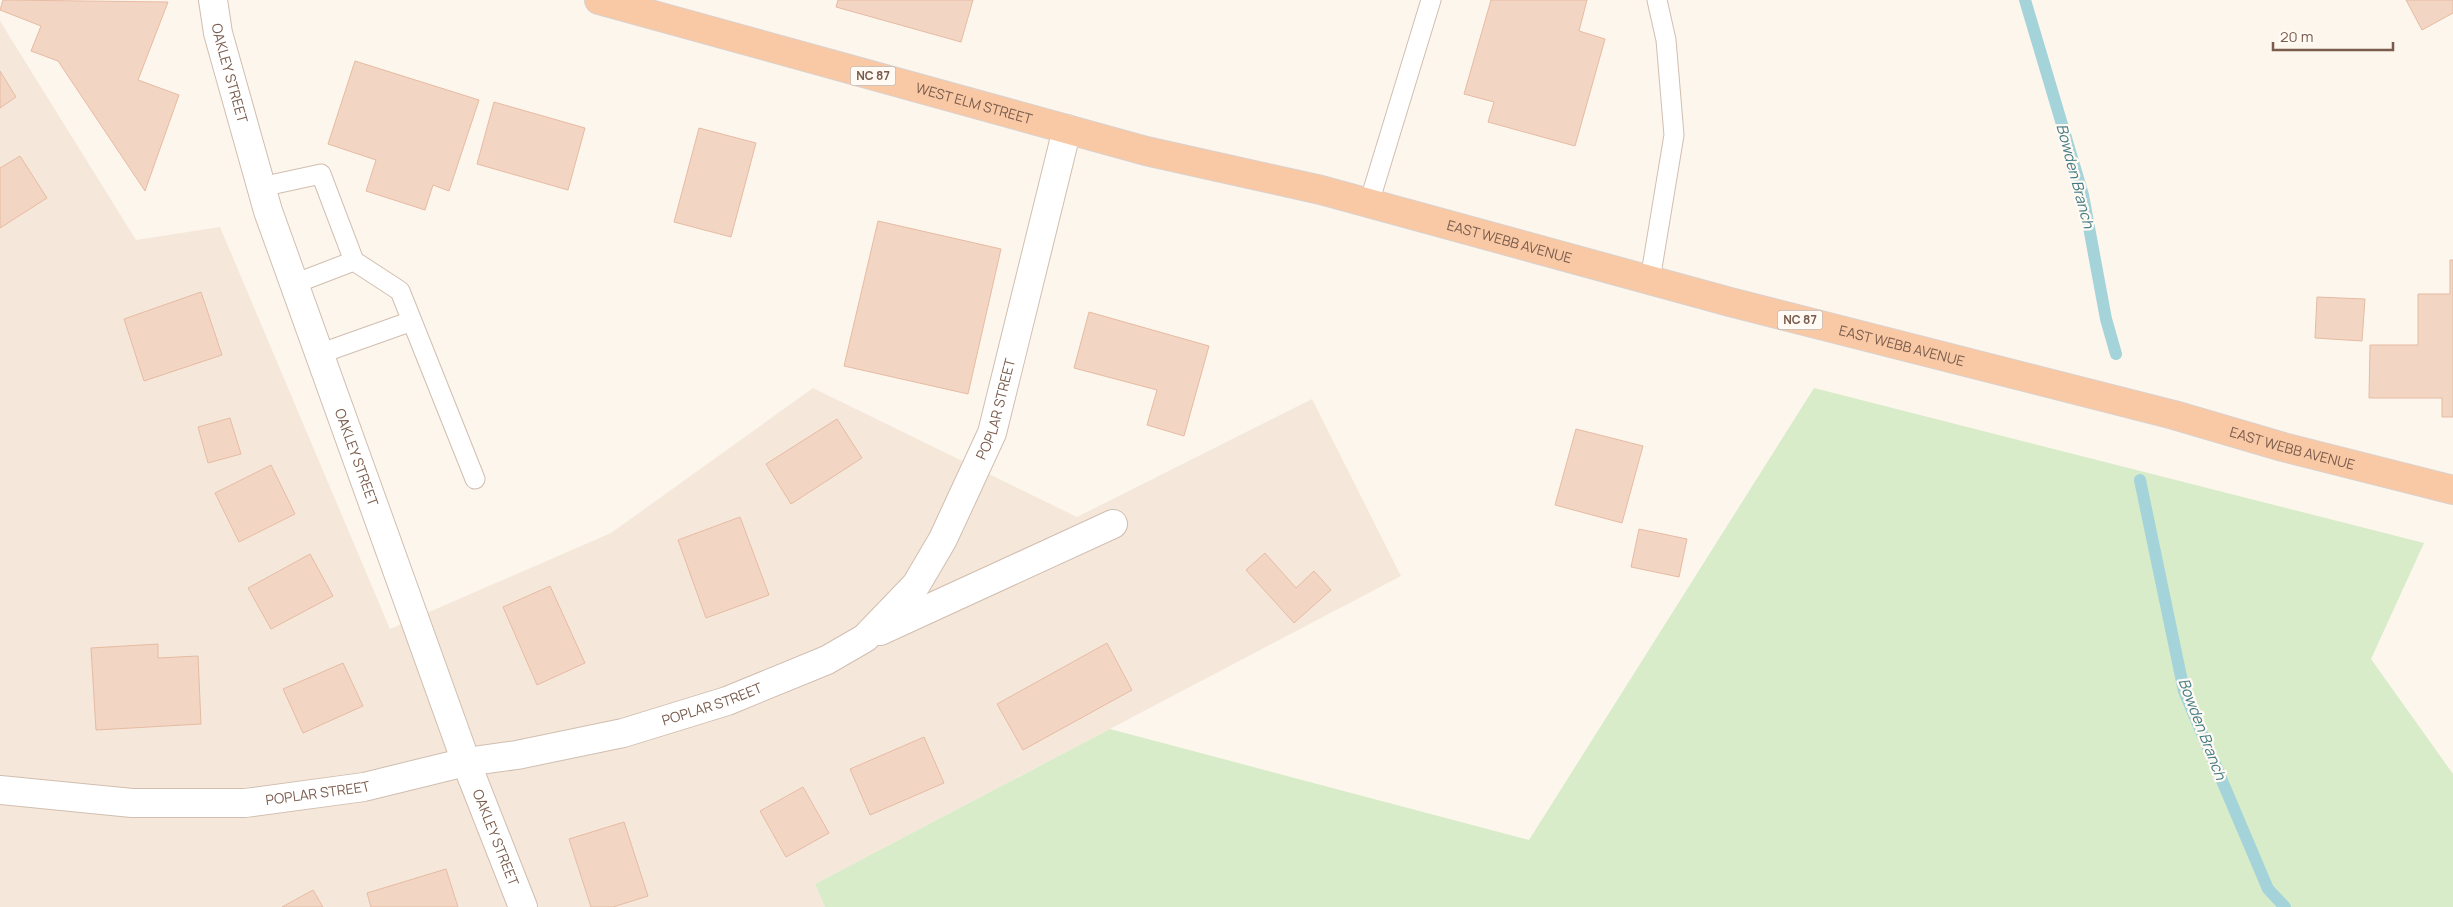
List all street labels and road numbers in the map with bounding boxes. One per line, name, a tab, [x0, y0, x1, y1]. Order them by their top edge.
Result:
street label: OAKLEY STREET	[208, 22, 253, 125]
road number: NC 87	[850, 66, 896, 85]
street label: WEST ELM STREET	[914, 78, 1035, 128]
street label: EAST WEBB AVENUE	[1445, 215, 1574, 267]
road number: NC 87	[1778, 310, 1822, 330]
street label: EAST WEBB AVENUE	[1837, 320, 1967, 370]
street label: POPLAR STREET	[971, 356, 1019, 463]
street label: OAKLEY STREET	[331, 406, 383, 509]
street label: EAST WEBB AVENUE	[2228, 422, 2357, 474]
street label: POPLAR STREET	[659, 677, 765, 730]
street label: POPLAR STREET	[264, 776, 372, 809]
street label: OAKLEY STREET	[469, 786, 524, 889]

